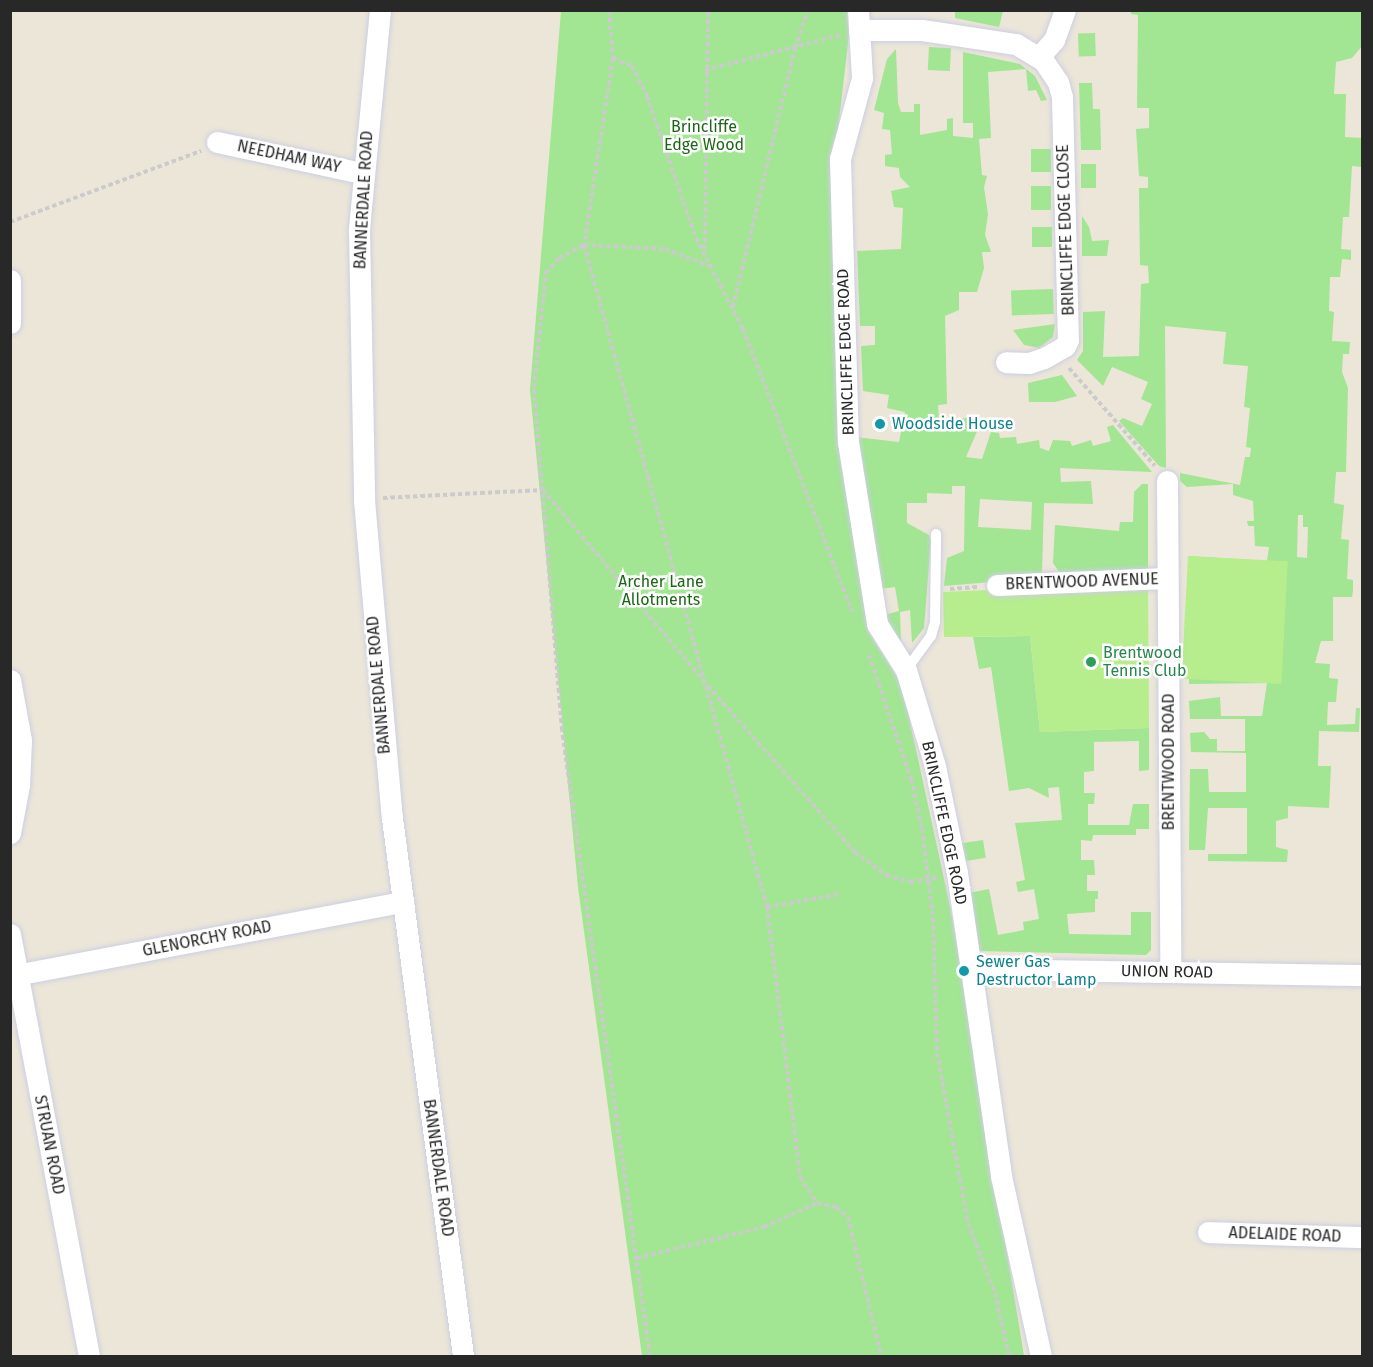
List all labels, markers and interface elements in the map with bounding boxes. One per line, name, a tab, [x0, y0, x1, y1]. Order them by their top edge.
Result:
park label: Brincliffe Edge Wood	[664, 117, 744, 155]
street label: BANNERDALE ROAD	[351, 130, 377, 270]
street label: NEEDHAM WAY	[235, 137, 343, 177]
street label: BRINCLIFFE EDGE CLOSE	[1053, 144, 1079, 316]
street label: BRINCLIFFE EDGE ROAD	[833, 268, 859, 436]
place label: Woodside House	[892, 414, 1014, 434]
marker: Woodside House	[873, 417, 887, 431]
street label: BRENTWOOD AVENUE	[1005, 570, 1159, 594]
park label: Archer Lane Allotments	[618, 572, 704, 610]
street label: BANNERDALE ROAD	[363, 615, 395, 755]
place label: Brentwood Tennis Club	[1103, 643, 1186, 681]
marker: Brentwood Tennis Club	[1084, 655, 1098, 669]
street label: BRENTWOOD ROAD	[1159, 694, 1179, 830]
street label: BRINCLIFFE EDGE ROAD	[917, 739, 971, 907]
street label: GLENORCHY ROAD	[141, 917, 273, 961]
place label: Sewer Gas Destructor Lamp	[976, 952, 1096, 990]
street label: UNION ROAD	[1121, 962, 1213, 982]
marker: Sewer Gas Destructor Lamp	[957, 964, 971, 978]
street label: STRUAN ROAD	[30, 1094, 68, 1196]
street label: BANNERDALE ROAD	[419, 1098, 457, 1238]
street label: ADELAIDE ROAD	[1228, 1223, 1342, 1247]

